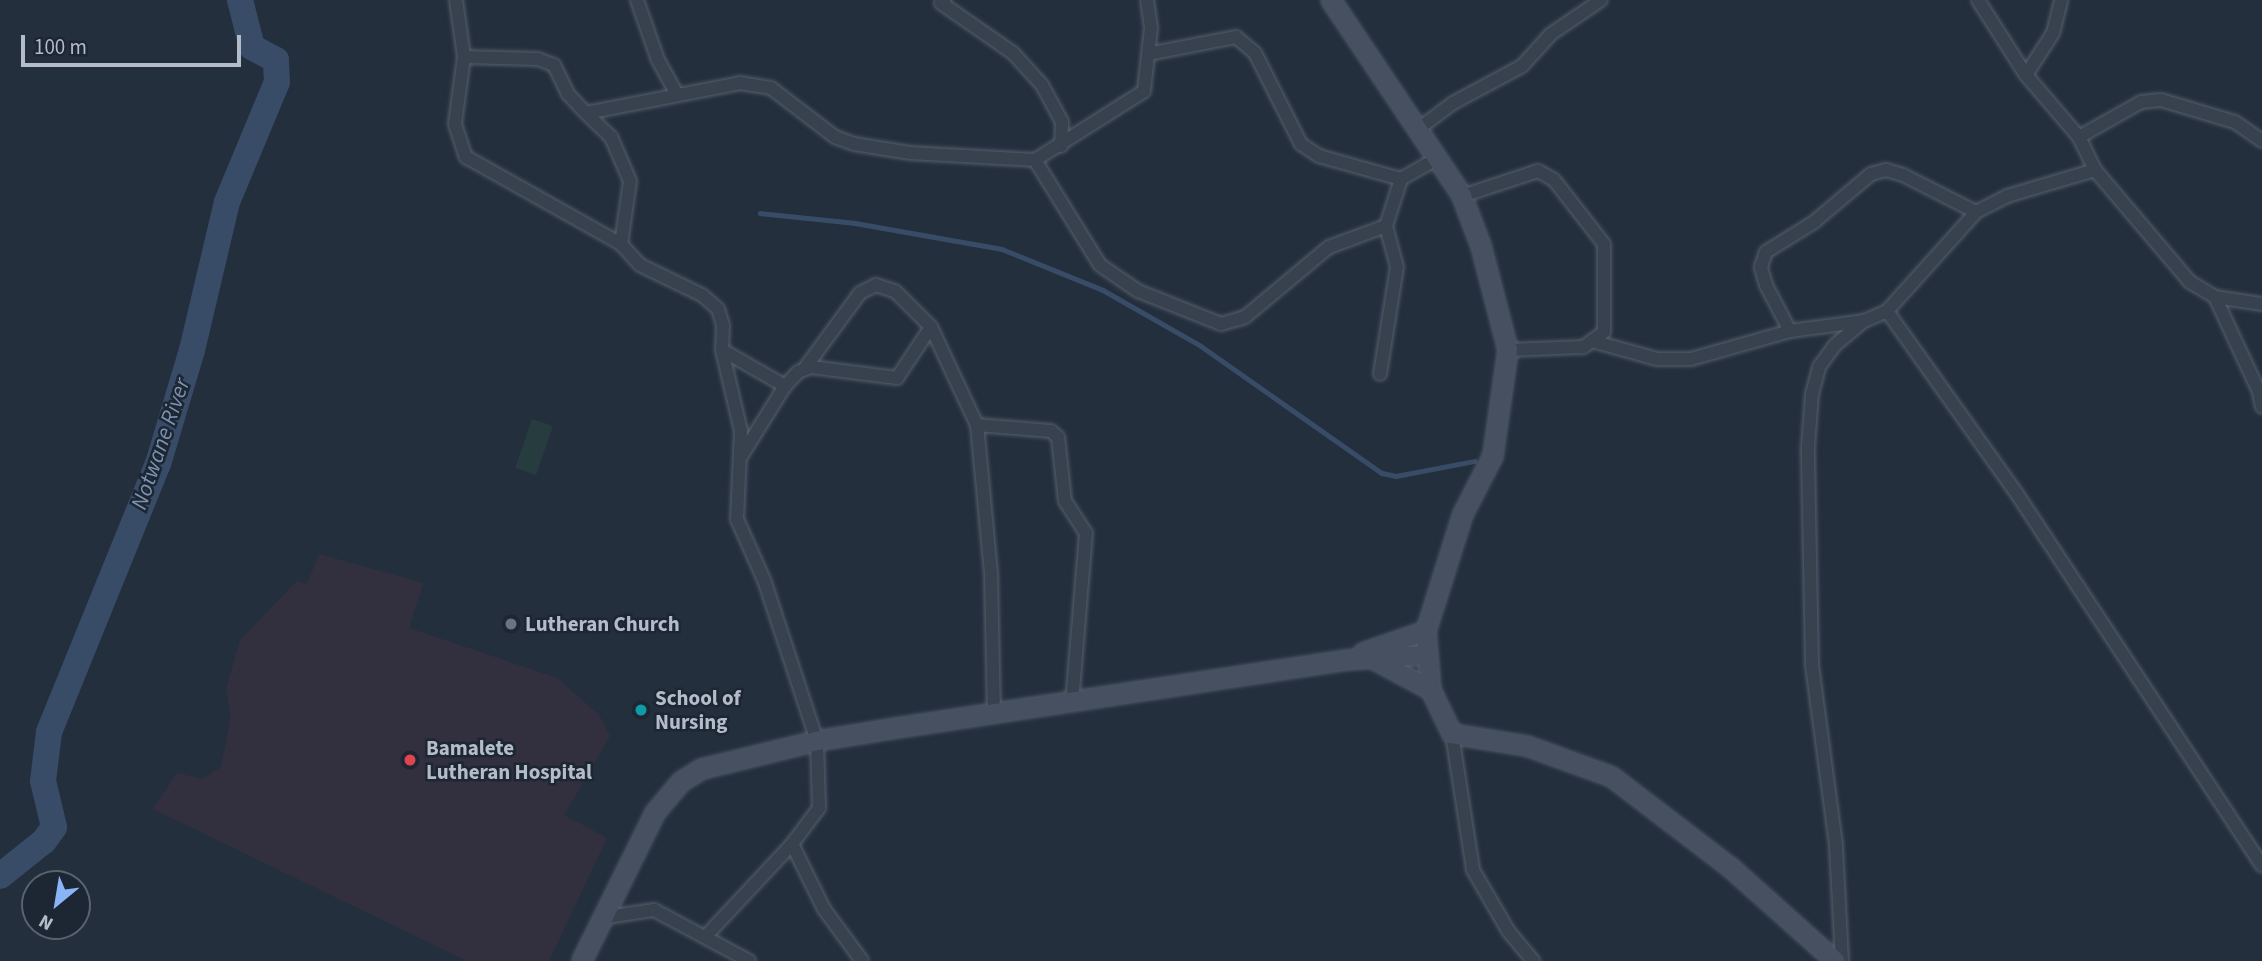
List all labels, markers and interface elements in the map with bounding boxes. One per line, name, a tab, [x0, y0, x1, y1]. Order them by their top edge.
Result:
scale bar	[24, 21, 245, 65]
text: 100 m	[34, 32, 87, 62]
water label: Notwane River	[126, 375, 196, 513]
place label: Lutheran Church	[525, 611, 680, 637]
marker: Lutheran Church	[503, 616, 519, 632]
place label: School of Nursing	[655, 685, 741, 735]
marker: School of Nursing	[633, 702, 649, 718]
place label: Bamalete Lutheran Hospital	[426, 735, 592, 785]
marker: Bamalete Lutheran Hospital	[400, 750, 420, 770]
north arrow	[21, 870, 91, 940]
text: N	[34, 907, 58, 937]

